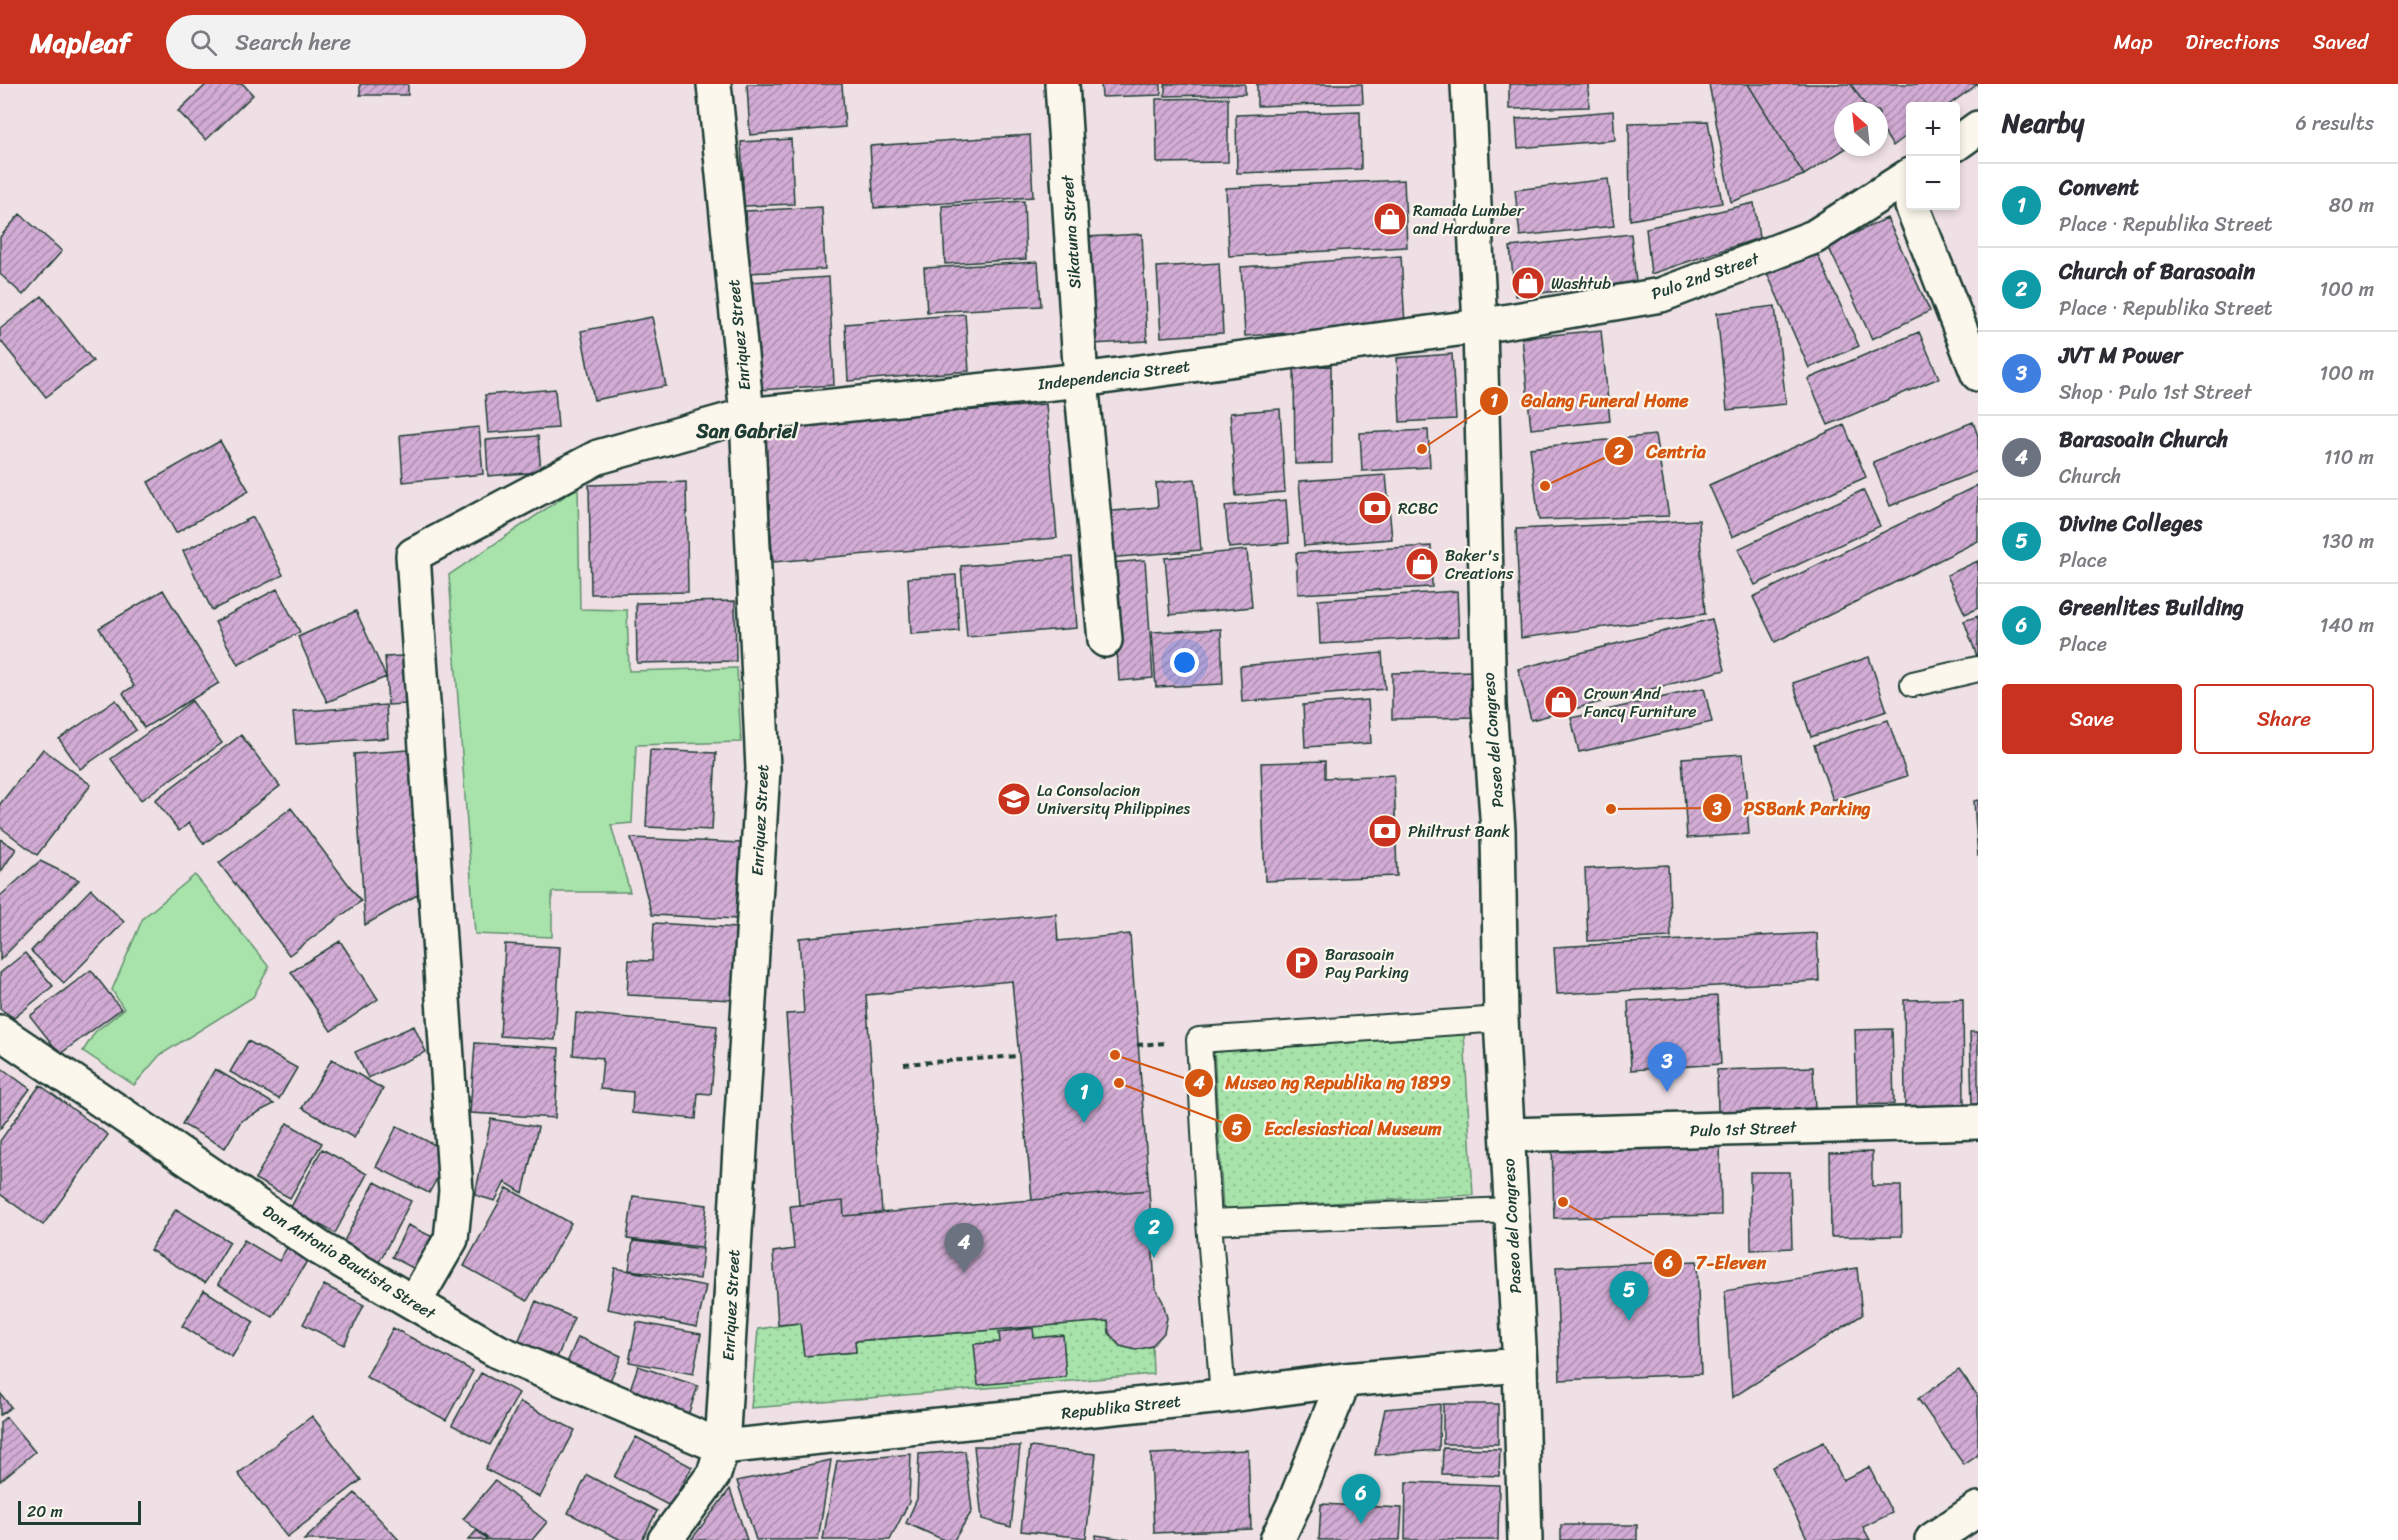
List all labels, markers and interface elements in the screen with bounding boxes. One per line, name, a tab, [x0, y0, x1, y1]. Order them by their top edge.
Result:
search box	[166, 15, 586, 69]
text: Mapleaf	[30, 18, 130, 67]
text: Search here	[235, 23, 351, 62]
text: Map	[2114, 23, 2152, 61]
text: Directions	[2185, 23, 2280, 61]
text: Saved	[2313, 23, 2368, 61]
icon: search	[187, 26, 220, 59]
text: Nearby	[2002, 100, 2084, 146]
north arrow	[1834, 102, 1888, 156]
map controls	[1906, 102, 1960, 210]
button: +	[1906, 102, 1960, 156]
text: 6 results	[2295, 106, 2374, 141]
button: −	[1906, 156, 1960, 210]
text: Convent	[2059, 168, 2139, 207]
street label: Sikatuna Street	[1053, 174, 1089, 290]
text: 1	[2017, 188, 2026, 223]
text: 80 m	[2329, 188, 2374, 223]
place label: Ramada Lumber and Hardware	[1413, 196, 1525, 243]
shop icon: Ramada Lumber and Hardware	[1372, 201, 1408, 237]
text: Place · Republika Street	[2059, 207, 2273, 242]
street label: Pulo 2nd Street	[1647, 244, 1763, 308]
text: Church of Barasoain	[2059, 252, 2255, 291]
shop icon: Washtub	[1510, 265, 1546, 301]
place label: Washtub	[1551, 269, 1611, 298]
text: 2	[2016, 272, 2027, 307]
text: 100 m	[2320, 272, 2374, 307]
street label: Enriquez Street	[719, 278, 759, 392]
text: Place · Republika Street	[2059, 291, 2273, 326]
text: JVT M Power	[2059, 336, 2182, 375]
street label: Independencia Street	[1035, 351, 1192, 399]
text: 3	[2016, 356, 2027, 391]
text: 100 m	[2320, 356, 2374, 391]
text: Shop · Pulo 1st Street	[2059, 375, 2252, 410]
callout: Galang Funeral Home	[1479, 383, 1701, 419]
text: 1	[1490, 385, 1498, 417]
text: Galang Funeral Home	[1520, 385, 1689, 417]
district label: San Gabriel	[695, 414, 799, 449]
text: Barasoain Church	[2059, 420, 2228, 459]
callout: Centria	[1604, 433, 1717, 469]
text: 2	[1613, 436, 1625, 468]
text: Centria	[1645, 436, 1707, 468]
text: 4	[2015, 440, 2028, 475]
text: 110 m	[2324, 440, 2374, 475]
text: Church	[2059, 459, 2121, 494]
bank icon: RCBC	[1357, 490, 1393, 526]
place label: RCBC	[1398, 494, 1438, 523]
text: Divine Colleges	[2059, 504, 2202, 543]
text: 5	[2015, 524, 2028, 559]
text: 130 m	[2321, 524, 2374, 559]
place label: Baker's Creations	[1445, 541, 1514, 588]
text: Place	[2059, 543, 2107, 578]
shop icon: Baker's Creations	[1404, 546, 1440, 582]
text: Greenlites Building	[2059, 588, 2244, 627]
text: 6	[2016, 608, 2027, 643]
text: 140 m	[2320, 608, 2374, 643]
text: Place	[2059, 627, 2107, 662]
your location	[1170, 648, 1199, 677]
street label: Paseo del Congreso	[1474, 671, 1512, 809]
place label: Crown And Fancy Furniture	[1584, 679, 1696, 726]
shop icon: Crown And Fancy Furniture	[1543, 684, 1579, 720]
button: Save	[2002, 684, 2182, 754]
button: Share	[2194, 684, 2374, 754]
street label: Enriquez Street	[743, 764, 777, 876]
place label: La Consolacion University Philippines	[1037, 776, 1191, 823]
school or university icon: La Consolacion University Philippines	[996, 781, 1032, 817]
callout: PSBank Parking	[1702, 790, 1883, 826]
text: 3	[1711, 793, 1722, 825]
text: PSBank Parking	[1743, 793, 1871, 825]
bank icon: Philtrust Bank	[1367, 813, 1403, 849]
place label: Philtrust Bank	[1408, 817, 1510, 846]
place label: Barasoain Pay Parking	[1325, 940, 1409, 987]
parking icon: Barasoain Pay Parking	[1284, 945, 1320, 981]
pin: 3	[1648, 1042, 1686, 1092]
callout: Museo ng Republika ng 1899	[1184, 1065, 1463, 1101]
text: 4	[1192, 1067, 1205, 1099]
text: Museo ng Republika ng 1899	[1224, 1067, 1451, 1099]
pin: 1	[1064, 1074, 1104, 1123]
callout: Ecclesiastical Museum	[1222, 1110, 1454, 1146]
text: 5	[1232, 1113, 1243, 1145]
text: Ecclesiastical Museum	[1264, 1113, 1442, 1145]
street label: Pulo 1st Street	[1689, 1113, 1797, 1145]
street label: Paseo del Congreso	[1494, 1158, 1530, 1294]
street label: Don Antonio Bautista Street	[257, 1197, 442, 1327]
pin: 2	[1134, 1208, 1174, 1258]
pin: 4	[944, 1224, 984, 1273]
callout: 7-Eleven	[1653, 1245, 1778, 1281]
text: 6	[1662, 1247, 1673, 1279]
text: 7-Eleven	[1696, 1247, 1766, 1279]
street label: Enriquez Street	[714, 1249, 748, 1361]
pin: 5	[1610, 1272, 1648, 1321]
street label: Republika Street	[1060, 1386, 1182, 1428]
pin: 6	[1342, 1474, 1380, 1524]
text: 20 m	[27, 1497, 63, 1526]
scale bar	[18, 1498, 141, 1526]

